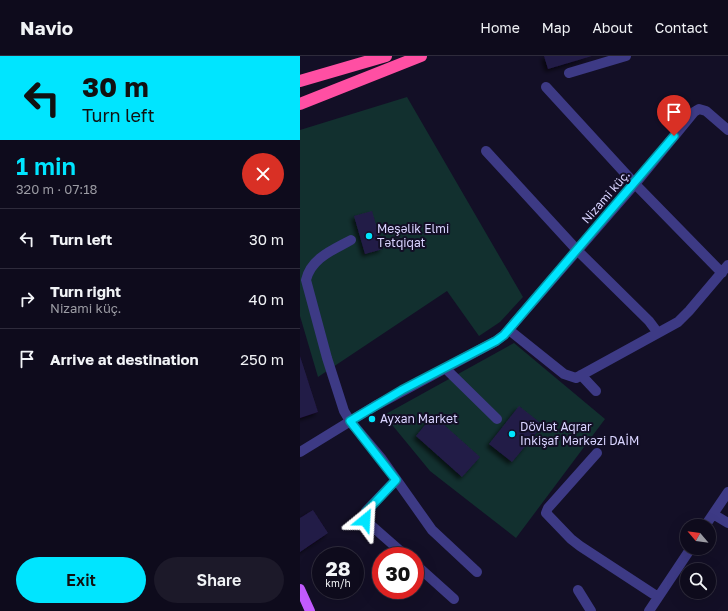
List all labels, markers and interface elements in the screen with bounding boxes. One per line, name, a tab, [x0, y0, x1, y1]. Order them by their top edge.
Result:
text: Navio	[20, 16, 73, 39]
text: Home	[480, 19, 520, 36]
text: Map	[542, 19, 570, 36]
text: About	[592, 19, 633, 36]
text: Contact	[655, 19, 708, 36]
text: 30 m	[82, 70, 149, 103]
icon: left	[16, 72, 68, 124]
pin	[657, 95, 691, 136]
icon: arrive	[663, 101, 685, 123]
text: Turn left	[82, 104, 155, 126]
text: 1 min	[16, 151, 76, 180]
button: close	[242, 153, 284, 195]
street label: Nizami küç.	[578, 167, 633, 227]
text: 320 m · 07:18	[16, 181, 97, 197]
place label: Meşəlik Elmi Tətqiqat	[377, 221, 449, 250]
icon: left	[16, 228, 38, 250]
text: Turn left	[50, 230, 112, 248]
text: 30 m	[249, 230, 284, 248]
marker: Meşəlik Elmi Tətqiqat	[364, 231, 374, 241]
text: Turn right	[50, 282, 121, 300]
icon: right	[16, 288, 38, 310]
text: 40 m	[249, 290, 284, 308]
text: Nizami küç.	[50, 300, 122, 316]
icon: arrive	[16, 348, 38, 370]
text: Arrive at destination	[50, 350, 199, 368]
text: 250 m	[240, 350, 284, 368]
place label: Ayxan Market	[380, 411, 458, 426]
marker: Ayxan Market	[367, 414, 377, 424]
place label: Dövlət Aqrar Inkişaf Mərkəzi DAİM	[520, 419, 639, 448]
marker: Dövlət Aqrar Inkişaf Mərkəzi DAİM	[507, 429, 517, 439]
position arrow	[344, 499, 386, 541]
north arrow	[680, 519, 716, 555]
map controls	[680, 519, 716, 599]
speed limit sign: 30	[372, 547, 424, 599]
text: 28	[325, 556, 350, 580]
button: Exit	[16, 557, 146, 603]
button: Share	[154, 557, 284, 603]
button: search	[680, 563, 716, 599]
text: km/h	[325, 577, 351, 589]

